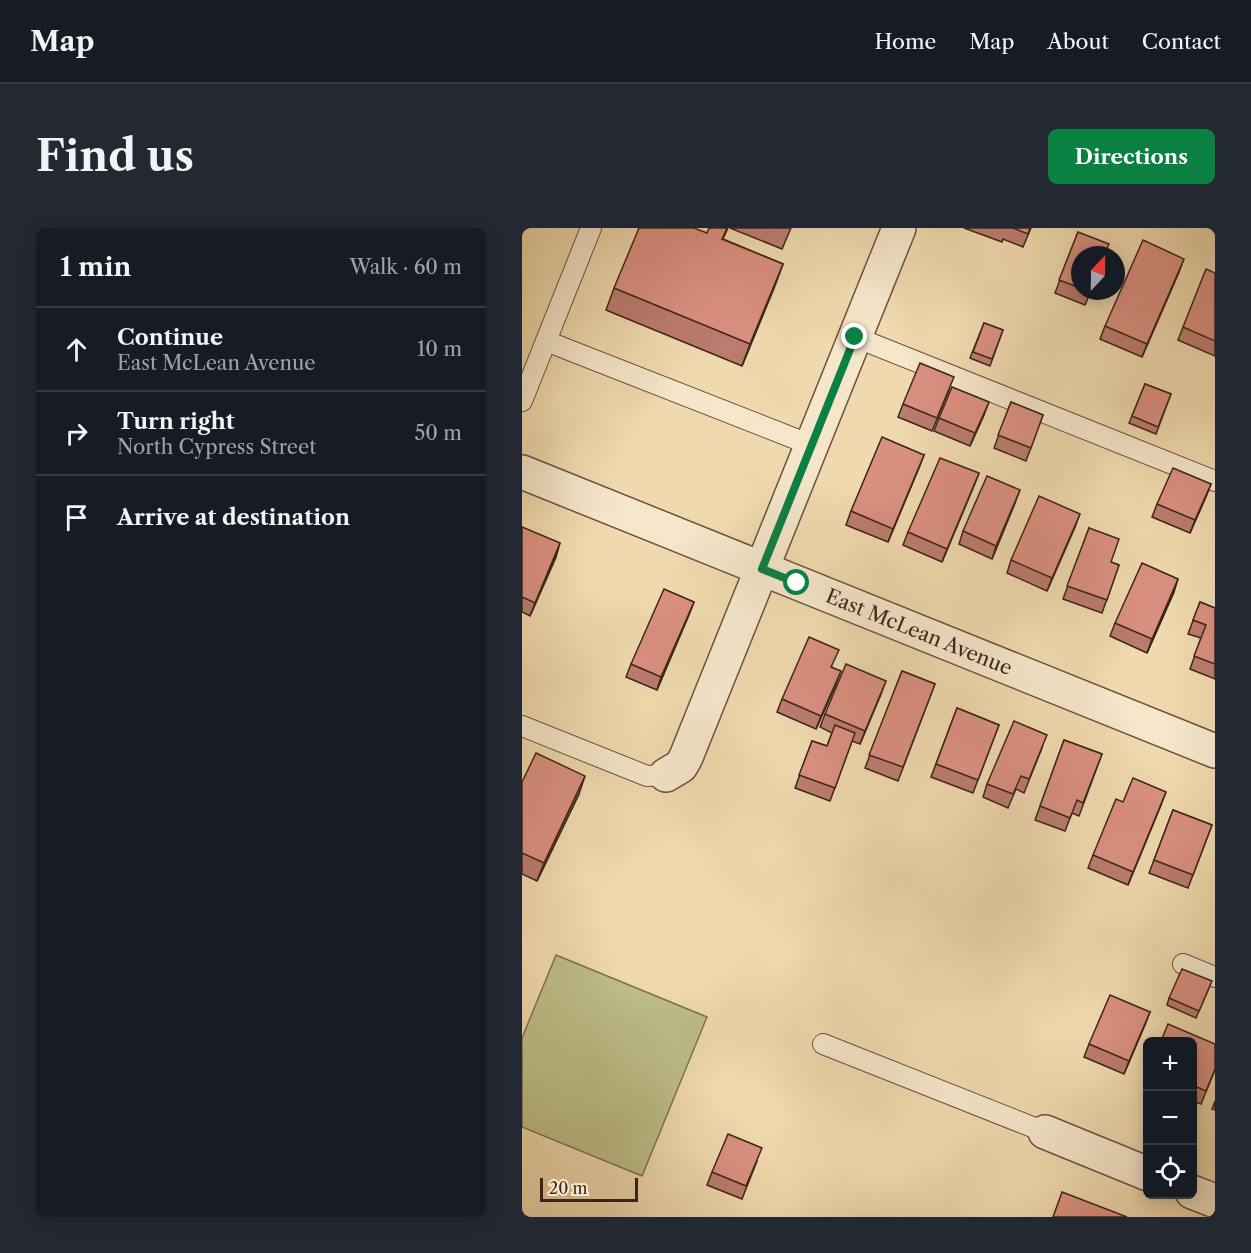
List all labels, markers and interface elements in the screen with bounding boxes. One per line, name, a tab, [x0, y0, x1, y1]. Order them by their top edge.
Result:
text: Map	[30, 24, 94, 58]
text: Home	[875, 29, 936, 54]
text: Map	[969, 29, 1014, 54]
text: About	[1047, 29, 1109, 54]
text: Contact	[1142, 29, 1221, 54]
button: Directions	[1048, 129, 1215, 184]
text: Find us	[36, 130, 194, 182]
north arrow	[1071, 246, 1125, 300]
text: 1 min	[60, 251, 131, 283]
text: Walk · 60 m	[350, 255, 462, 279]
route end	[841, 323, 867, 349]
text: Continue	[117, 324, 223, 351]
icon: ahead	[60, 333, 93, 366]
text: 10 m	[417, 337, 462, 361]
text: East McLean Avenue	[117, 351, 316, 375]
text: Turn right	[117, 408, 235, 435]
icon: right	[60, 417, 93, 450]
text: 50 m	[415, 421, 462, 445]
text: North Cypress Street	[117, 435, 316, 459]
icon: arrive	[60, 501, 93, 534]
text: Arrive at destination	[117, 504, 350, 531]
route start	[783, 569, 809, 595]
street label: East McLean Avenue	[822, 584, 1016, 680]
map controls	[1143, 1037, 1197, 1199]
button: +	[1143, 1037, 1197, 1091]
button: −	[1143, 1091, 1197, 1145]
button: locate	[1143, 1145, 1197, 1199]
scale bar	[540, 1175, 638, 1202]
text: 20 m	[549, 1178, 588, 1198]

